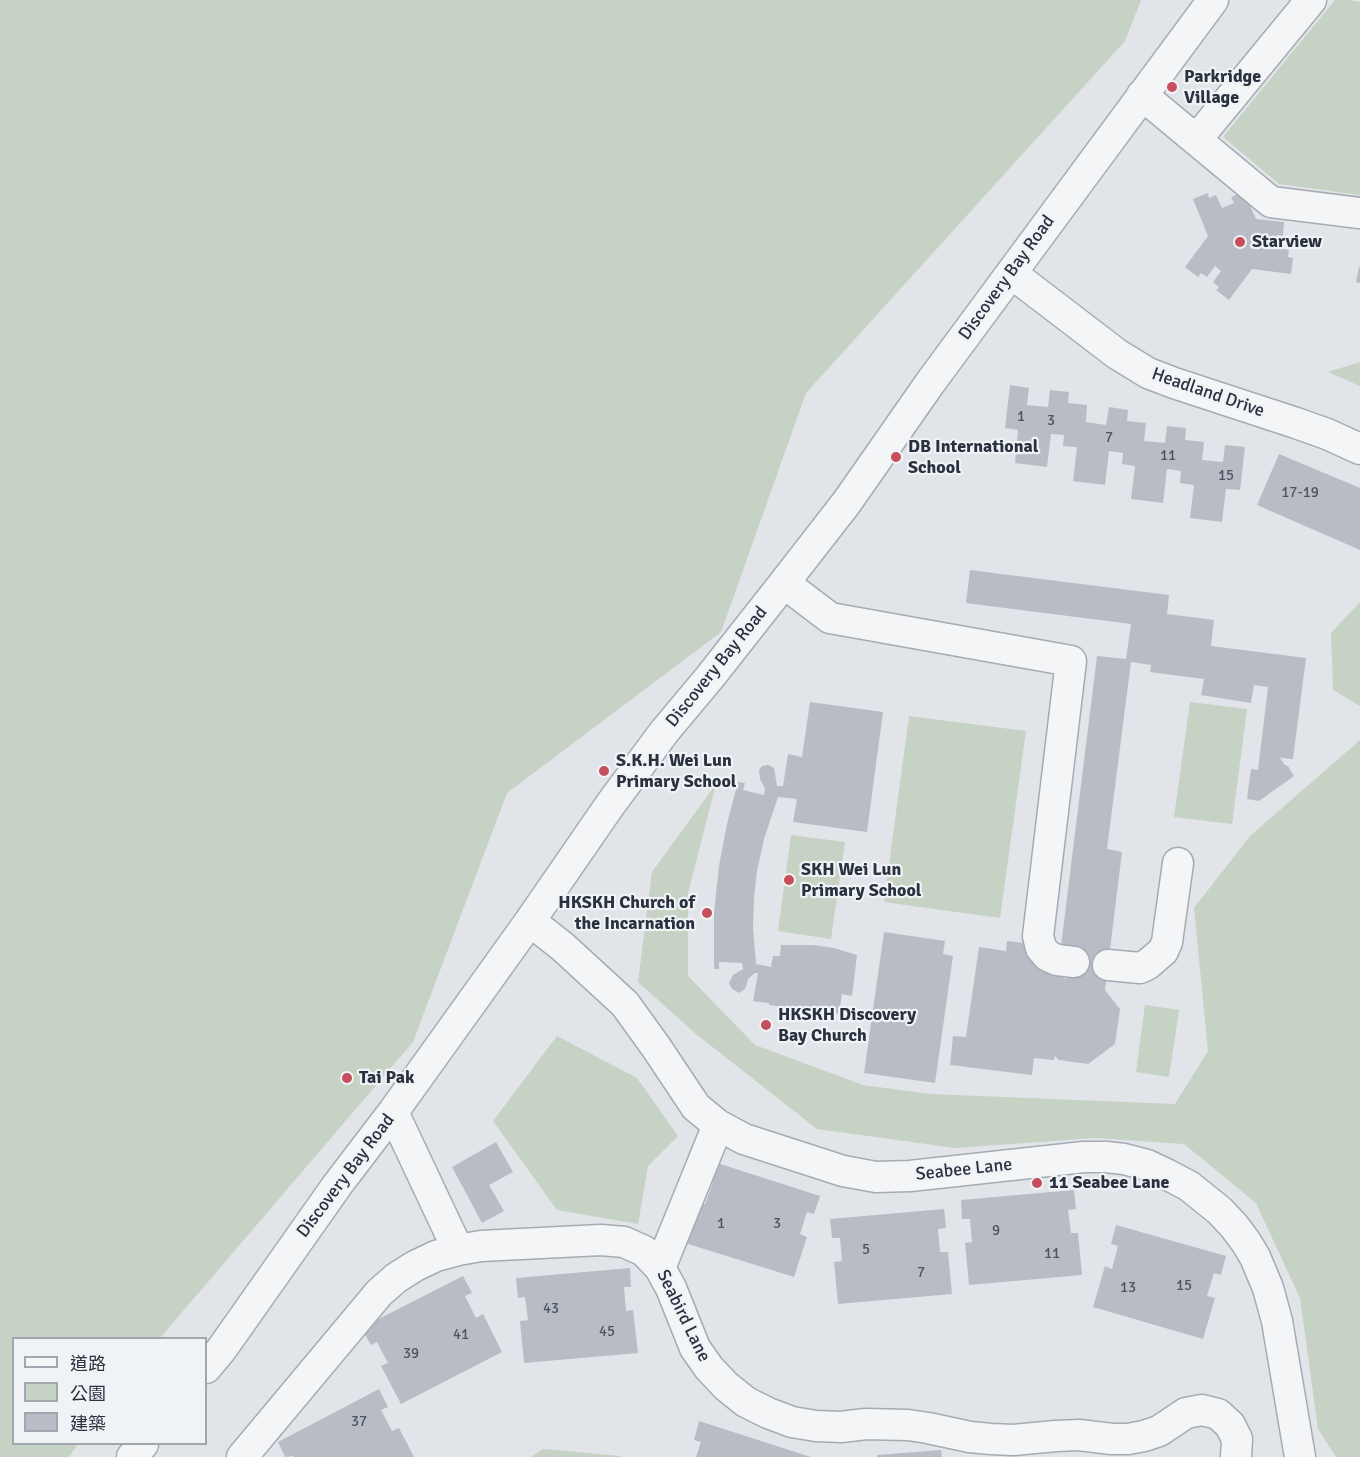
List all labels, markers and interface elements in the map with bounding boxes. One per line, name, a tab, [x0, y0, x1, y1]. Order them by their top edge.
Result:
place label: Parkridge Village	[1184, 66, 1261, 109]
marker: Parkridge Village	[1165, 80, 1179, 94]
street label: Discovery Bay Road	[954, 211, 1060, 345]
place label: Starview	[1252, 231, 1322, 253]
marker: Starview	[1233, 235, 1247, 249]
street label: Headland Drive	[1149, 364, 1267, 422]
house number: 1	[1017, 408, 1025, 426]
house number: 3	[1047, 412, 1055, 430]
house number: 7	[1105, 429, 1113, 447]
place label: DB International School	[908, 436, 1038, 478]
house number: 11	[1160, 447, 1176, 465]
marker: DB International School	[889, 450, 903, 464]
house number: 15	[1218, 467, 1234, 485]
house number: 17-19	[1281, 484, 1319, 502]
street label: Discovery Bay Road	[662, 602, 772, 732]
place label: S.K.H. Wei Lun Primary School	[616, 750, 736, 792]
marker: S.K.H. Wei Lun Primary School	[597, 764, 611, 778]
place label: SKH Wei Lun Primary School	[801, 859, 921, 902]
marker: SKH Wei Lun Primary School	[782, 873, 796, 887]
place label: HKSKH Church of the Incarnation	[558, 892, 695, 934]
marker: HKSKH Church of the Incarnation	[700, 906, 714, 920]
place label: HKSKH Discovery Bay Church	[778, 1004, 916, 1046]
marker: HKSKH Discovery Bay Church	[759, 1018, 773, 1032]
place label: Tai Pak	[359, 1067, 414, 1089]
marker: Tai Pak	[340, 1071, 354, 1085]
street label: Discovery Bay Road	[293, 1110, 399, 1242]
street label: Seabee Lane	[915, 1154, 1013, 1186]
place label: 11 Seabee Lane	[1049, 1172, 1169, 1194]
marker: 11 Seabee Lane	[1030, 1176, 1044, 1190]
house number: 1	[717, 1215, 725, 1233]
house number: 3	[773, 1215, 781, 1233]
house number: 9	[992, 1222, 1000, 1240]
house number: 5	[862, 1241, 870, 1259]
house number: 11	[1044, 1245, 1060, 1263]
house number: 7	[917, 1264, 925, 1282]
street label: Seabird Lane	[651, 1266, 715, 1366]
house number: 15	[1176, 1277, 1192, 1295]
house number: 13	[1120, 1279, 1136, 1297]
house number: 43	[543, 1300, 559, 1318]
house number: 45	[599, 1323, 615, 1341]
house number: 41	[453, 1326, 469, 1344]
legend	[12, 1337, 207, 1445]
house number: 39	[403, 1345, 419, 1363]
text: 道路	[70, 1353, 106, 1375]
text: 公園	[70, 1383, 106, 1405]
text: 建築	[70, 1413, 106, 1435]
house number: 37	[351, 1413, 367, 1431]

